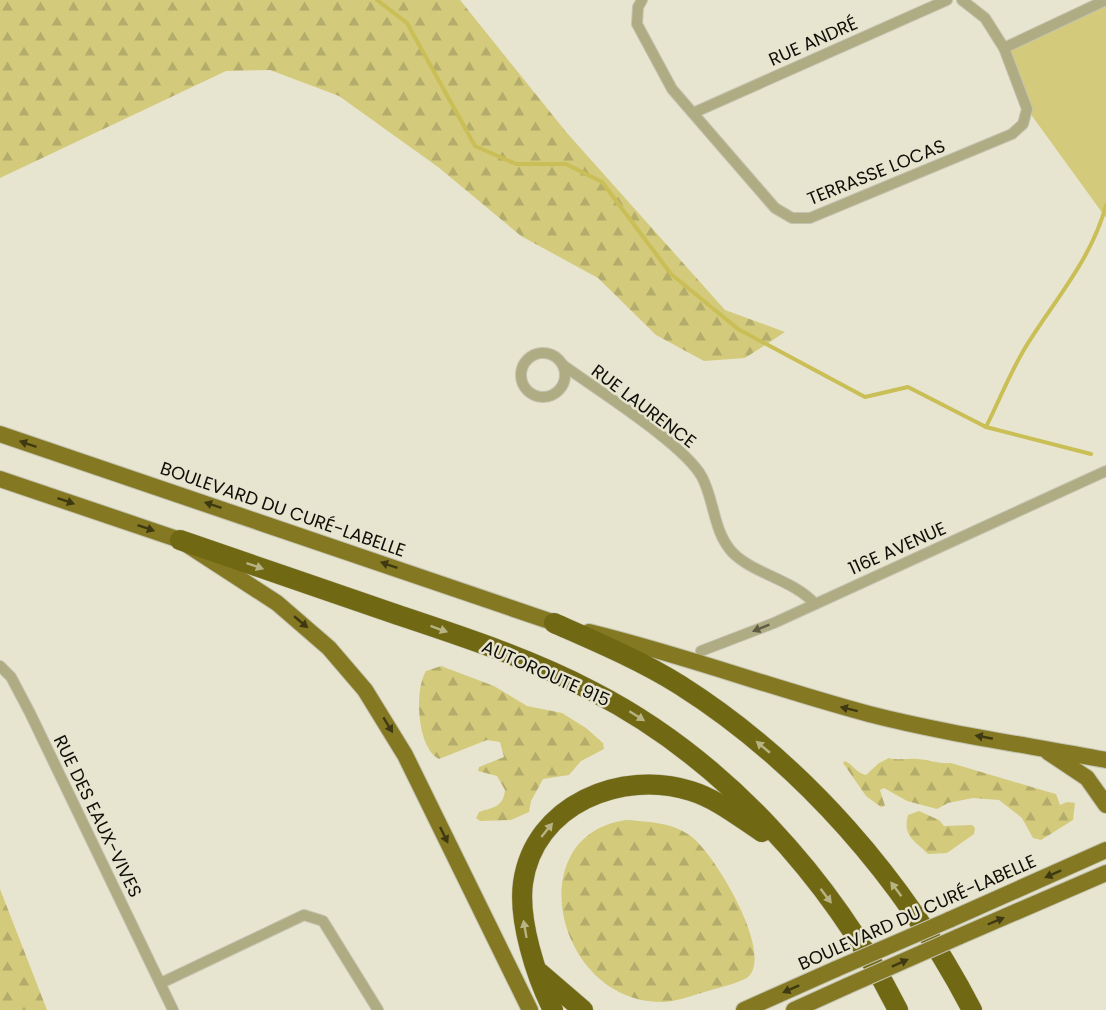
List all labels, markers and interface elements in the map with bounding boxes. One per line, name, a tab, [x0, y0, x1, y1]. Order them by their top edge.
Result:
street label: RUE ANDRÉ	[765, 10, 861, 72]
street label: TERRASSE LOCAS	[803, 133, 949, 211]
street label: RUE LAURENCE	[587, 358, 701, 454]
one-way arrow	[19, 439, 37, 448]
street label: BOULEVARD DU CURÉ-LABELLE	[157, 455, 409, 563]
one-way arrow	[57, 497, 75, 506]
one-way arrow	[204, 500, 222, 510]
street label: 116E AVENUE	[844, 515, 950, 581]
one-way arrow	[137, 524, 155, 534]
one-way arrow	[380, 559, 398, 569]
one-way arrow	[246, 561, 264, 571]
one-way arrow	[293, 615, 308, 628]
one-way arrow	[752, 623, 770, 633]
one-way arrow	[431, 625, 449, 635]
street label: AUTOROUTE 915	[478, 634, 614, 712]
one-way arrow	[840, 703, 859, 713]
one-way arrow	[628, 711, 645, 722]
one-way arrow	[382, 717, 393, 733]
street label: RUE DES EAUX-VIVES	[48, 731, 148, 901]
one-way arrow	[974, 732, 993, 741]
one-way arrow	[755, 741, 771, 754]
one-way arrow	[541, 822, 554, 838]
one-way arrow	[440, 826, 449, 843]
street label: BOULEVARD DU CURÉ-LABELLE	[794, 848, 1040, 976]
one-way arrow	[1043, 869, 1061, 879]
one-way arrow	[890, 882, 902, 898]
one-way arrow	[819, 888, 832, 904]
one-way arrow	[987, 916, 1005, 926]
one-way arrow	[520, 919, 529, 938]
one-way arrow	[892, 958, 909, 967]
one-way arrow	[783, 985, 800, 994]

